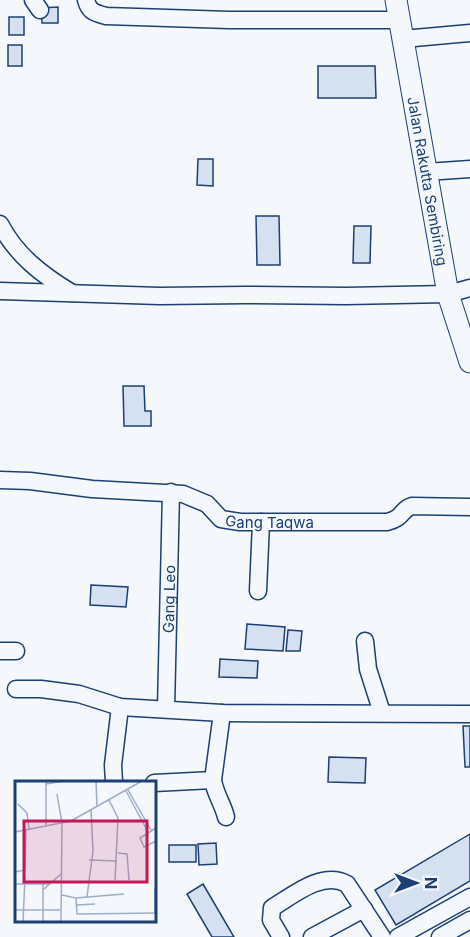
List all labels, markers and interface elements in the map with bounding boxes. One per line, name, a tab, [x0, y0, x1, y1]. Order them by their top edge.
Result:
street label: Jalan Rakutta Sembiring	[404, 95, 452, 267]
street label: Gang Taqwa	[224, 510, 314, 532]
street label: Gang Leo	[158, 565, 179, 633]
inset map	[15, 781, 156, 922]
north arrow	[386, 853, 446, 913]
text: N	[421, 877, 441, 889]

